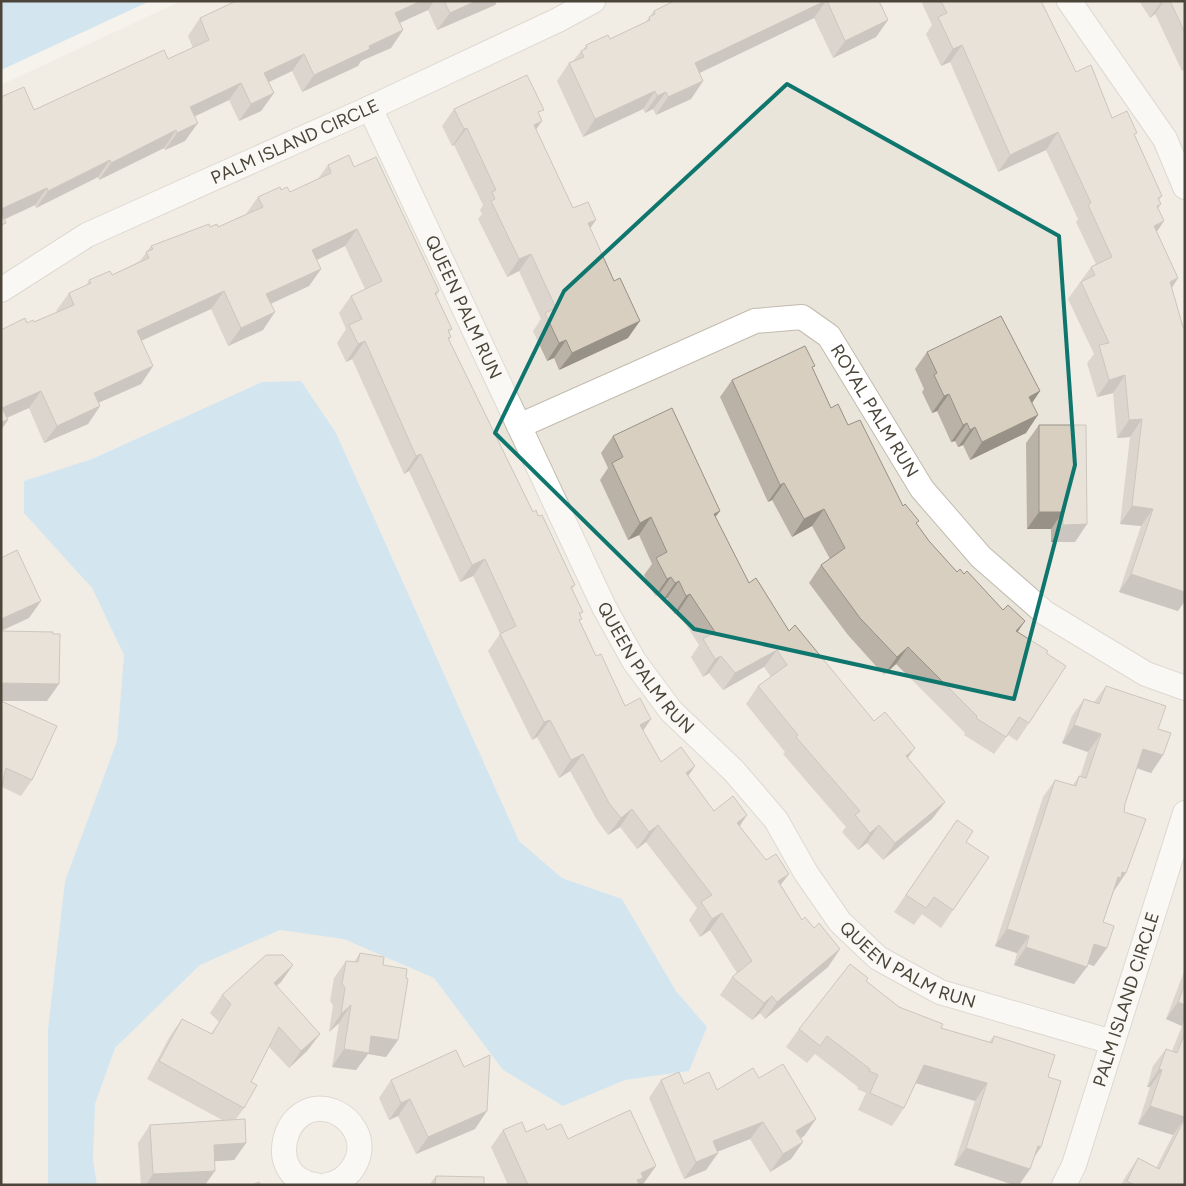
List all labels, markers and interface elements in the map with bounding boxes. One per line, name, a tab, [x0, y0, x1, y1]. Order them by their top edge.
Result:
street label: PALM ISLAND CIRCLE	[207, 94, 383, 189]
street label: QUEEN PALM RUN	[420, 232, 507, 383]
street label: ROYAL PALM RUN	[826, 340, 923, 481]
street label: QUEEN PALM RUN	[592, 598, 699, 738]
street label: PALM ISLAND CIRCLE	[1088, 909, 1164, 1090]
street label: QUEEN PALM RUN	[835, 917, 978, 1013]

